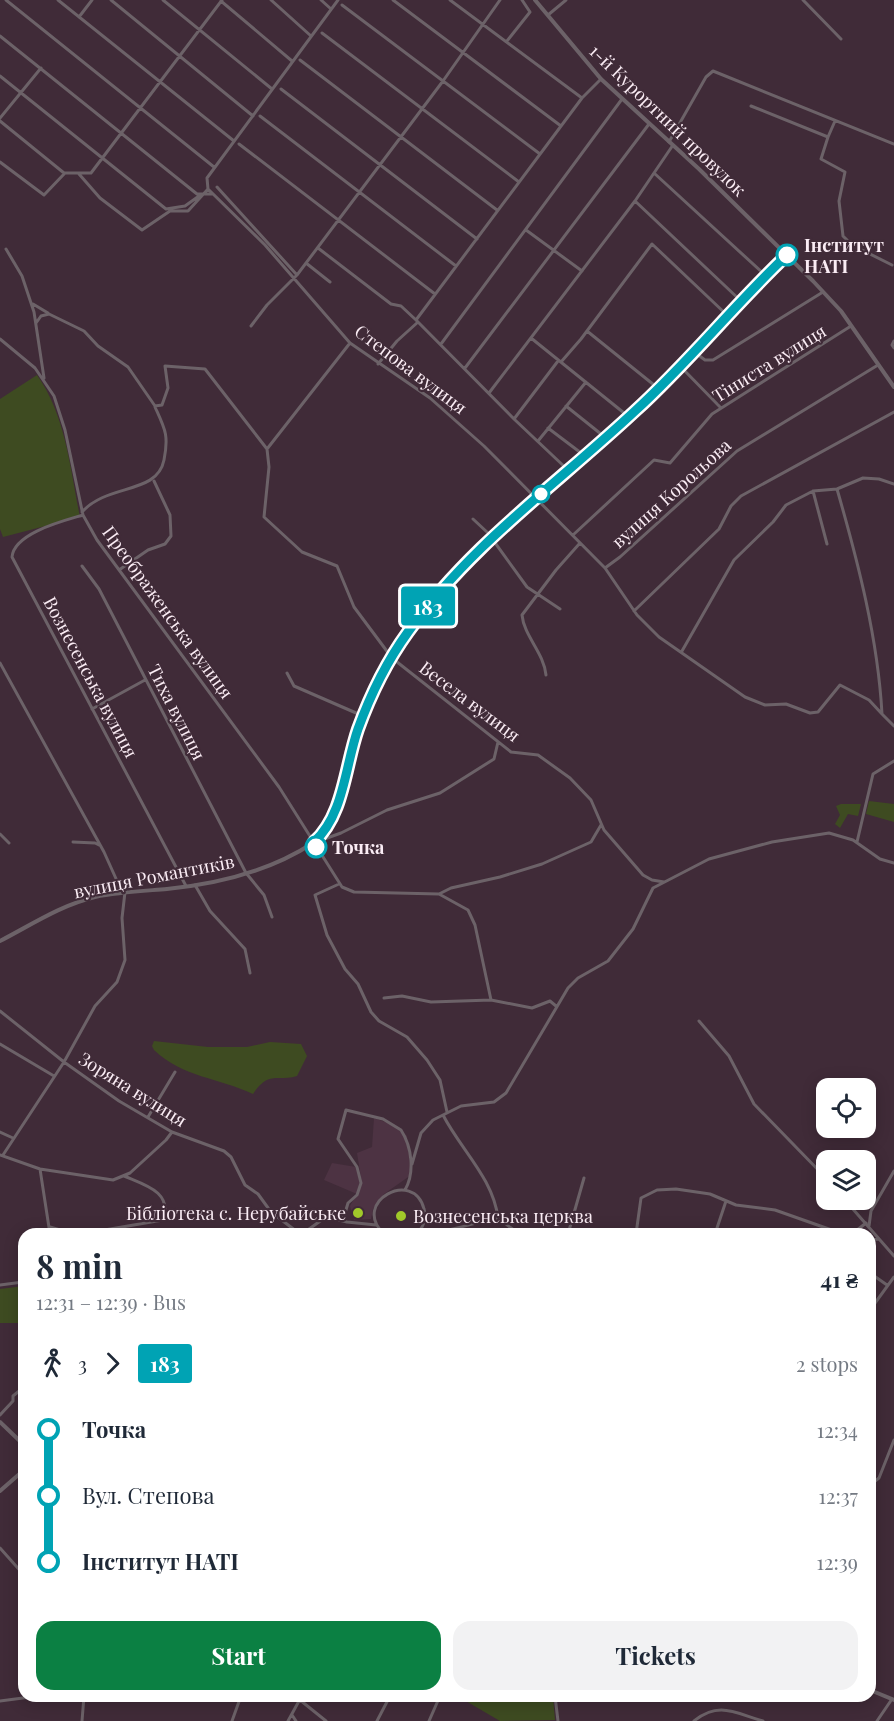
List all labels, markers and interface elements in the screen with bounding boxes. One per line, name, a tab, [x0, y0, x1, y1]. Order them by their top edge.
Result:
street label: 1-й Курортний провулок	[585, 39, 751, 201]
place label: Інститут НАТІ	[804, 233, 884, 278]
marker: Інститут НАТІ	[776, 244, 798, 266]
street label: Тіниста вулиця	[708, 318, 831, 408]
street label: Степова вулиця	[350, 319, 472, 419]
street label: вулиця Корольова	[606, 433, 736, 553]
unlabelled marker	[532, 485, 550, 503]
street label: Преображенська вулиця	[97, 521, 239, 704]
line badge: 183	[394, 586, 462, 626]
street label: Вознесенська вулиця	[38, 592, 144, 762]
text: 183	[413, 592, 443, 620]
street label: Весела вулиця	[415, 655, 525, 747]
street label: Тиха вулиця	[143, 660, 211, 764]
place label: Точка	[332, 835, 385, 859]
marker: Точка	[305, 836, 327, 858]
street label: вулиця Романтиків	[72, 849, 236, 903]
street label: Зоряна вулиця	[75, 1046, 192, 1132]
map controls	[816, 1078, 876, 1210]
button: locate	[816, 1078, 876, 1138]
button: layers	[816, 1150, 876, 1210]
place label: Бібліотека с. Нерубайське	[126, 1201, 346, 1225]
place label: Вознесенська церква	[413, 1204, 593, 1228]
marker: Бібліотека с. Нерубайське	[351, 1206, 365, 1220]
marker: Вознесенська церква	[394, 1209, 408, 1223]
text: 8 min	[36, 1243, 123, 1287]
text: 41 ₴	[821, 1264, 858, 1294]
text: 12:31 – 12:39 · Bus	[36, 1288, 186, 1315]
icon: walk	[36, 1347, 69, 1380]
icon: forward	[96, 1347, 129, 1380]
text: 183	[150, 1349, 180, 1377]
text: 3	[78, 1350, 87, 1377]
text: 2 stops	[796, 1350, 858, 1377]
text: Точка	[82, 1414, 146, 1444]
text: 12:34	[817, 1416, 858, 1443]
text: Вул. Степова	[82, 1480, 215, 1510]
text: 12:37	[819, 1482, 858, 1509]
text: Інститут НАТІ	[82, 1546, 239, 1576]
text: 12:39	[817, 1548, 858, 1575]
button: Start	[36, 1621, 441, 1690]
button: Tickets	[453, 1621, 858, 1690]

